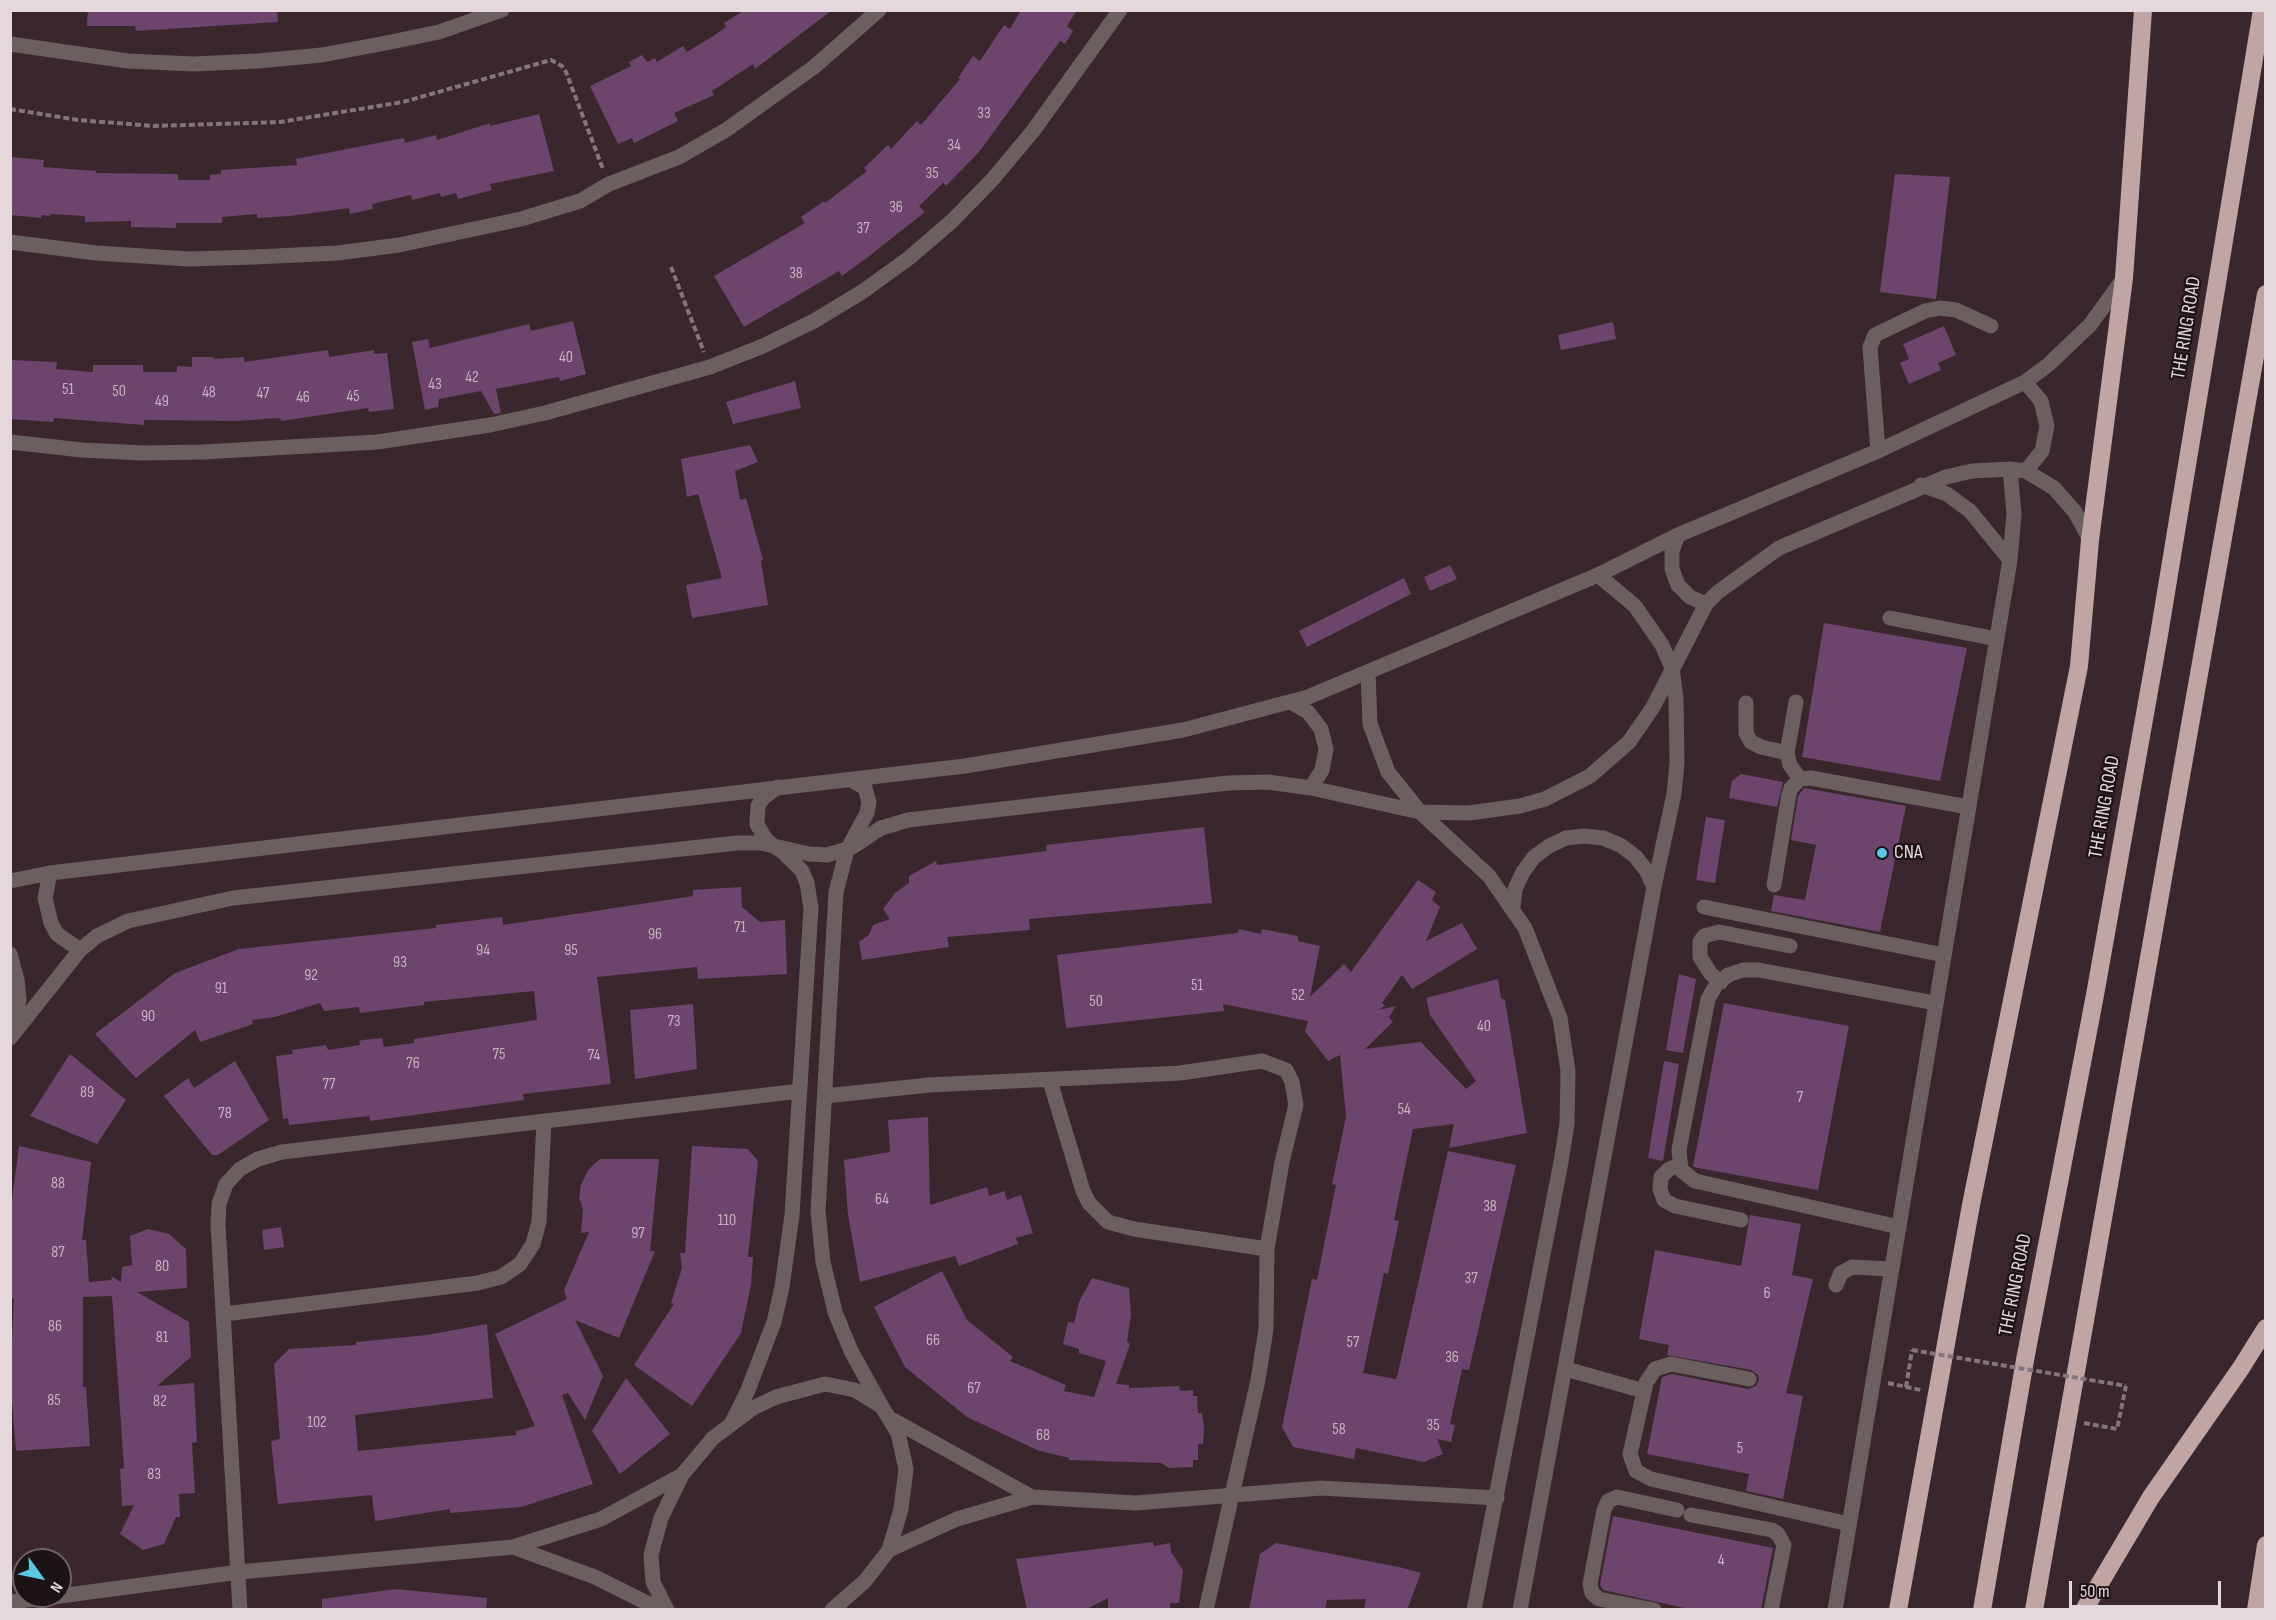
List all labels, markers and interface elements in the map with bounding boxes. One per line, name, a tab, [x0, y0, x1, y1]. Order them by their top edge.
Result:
house number: 33	[977, 104, 991, 124]
house number: 34	[947, 136, 961, 156]
house number: 35	[925, 164, 939, 184]
house number: 36	[889, 198, 903, 218]
house number: 37	[856, 219, 870, 239]
house number: 38	[789, 264, 803, 284]
street label: THE RING ROAD	[2167, 275, 2207, 381]
house number: 40	[559, 348, 573, 368]
house number: 42	[465, 368, 479, 388]
house number: 43	[428, 375, 442, 395]
house number: 51	[62, 380, 74, 400]
house number: 50	[112, 382, 126, 402]
house number: 48	[202, 383, 216, 403]
house number: 47	[257, 384, 269, 404]
house number: 45	[346, 387, 360, 407]
house number: 46	[296, 388, 310, 408]
house number: 49	[155, 392, 169, 412]
street label: THE RING ROAD	[2084, 754, 2126, 860]
place label: CNA	[1894, 841, 1922, 865]
marker: CNA	[1875, 846, 1889, 860]
house number: 71	[734, 918, 746, 938]
house number: 96	[648, 925, 662, 945]
house number: 94	[476, 941, 490, 961]
house number: 95	[564, 941, 578, 961]
house number: 93	[393, 953, 407, 973]
house number: 92	[304, 966, 318, 986]
house number: 51	[1191, 976, 1203, 996]
house number: 91	[215, 979, 227, 999]
house number: 52	[1291, 986, 1305, 1006]
house number: 50	[1089, 992, 1103, 1012]
house number: 90	[141, 1007, 155, 1027]
house number: 73	[667, 1012, 681, 1032]
house number: 40	[1477, 1017, 1491, 1037]
house number: 75	[493, 1045, 505, 1065]
house number: 74	[588, 1046, 600, 1066]
house number: 76	[406, 1054, 420, 1074]
house number: 77	[323, 1075, 335, 1095]
house number: 89	[80, 1083, 94, 1103]
house number: 7	[1797, 1088, 1803, 1108]
house number: 54	[1397, 1100, 1411, 1120]
house number: 78	[218, 1104, 232, 1124]
house number: 88	[51, 1174, 65, 1194]
house number: 64	[875, 1190, 889, 1210]
house number: 38	[1483, 1197, 1497, 1217]
house number: 110	[718, 1211, 736, 1231]
house number: 97	[631, 1224, 645, 1244]
street label: THE RING ROAD	[1994, 1232, 2038, 1338]
house number: 87	[51, 1243, 65, 1263]
house number: 80	[155, 1257, 169, 1277]
house number: 37	[1464, 1269, 1478, 1289]
house number: 6	[1763, 1284, 1771, 1304]
house number: 86	[48, 1317, 62, 1337]
house number: 81	[156, 1328, 168, 1348]
house number: 66	[926, 1331, 940, 1351]
house number: 57	[1347, 1333, 1359, 1353]
house number: 36	[1445, 1348, 1459, 1368]
house number: 67	[967, 1379, 981, 1399]
house number: 85	[47, 1391, 61, 1411]
house number: 82	[153, 1392, 167, 1412]
house number: 102	[307, 1413, 327, 1433]
house number: 35	[1426, 1416, 1440, 1436]
house number: 58	[1332, 1420, 1346, 1440]
house number: 68	[1036, 1426, 1050, 1446]
house number: 5	[1737, 1439, 1743, 1459]
house number: 83	[147, 1465, 161, 1485]
north arrow	[12, 1548, 72, 1608]
house number: 4	[1718, 1551, 1724, 1571]
scale bar	[2072, 1569, 2224, 1607]
text: N	[46, 1578, 66, 1596]
text: 50 m	[2080, 1581, 2110, 1602]

